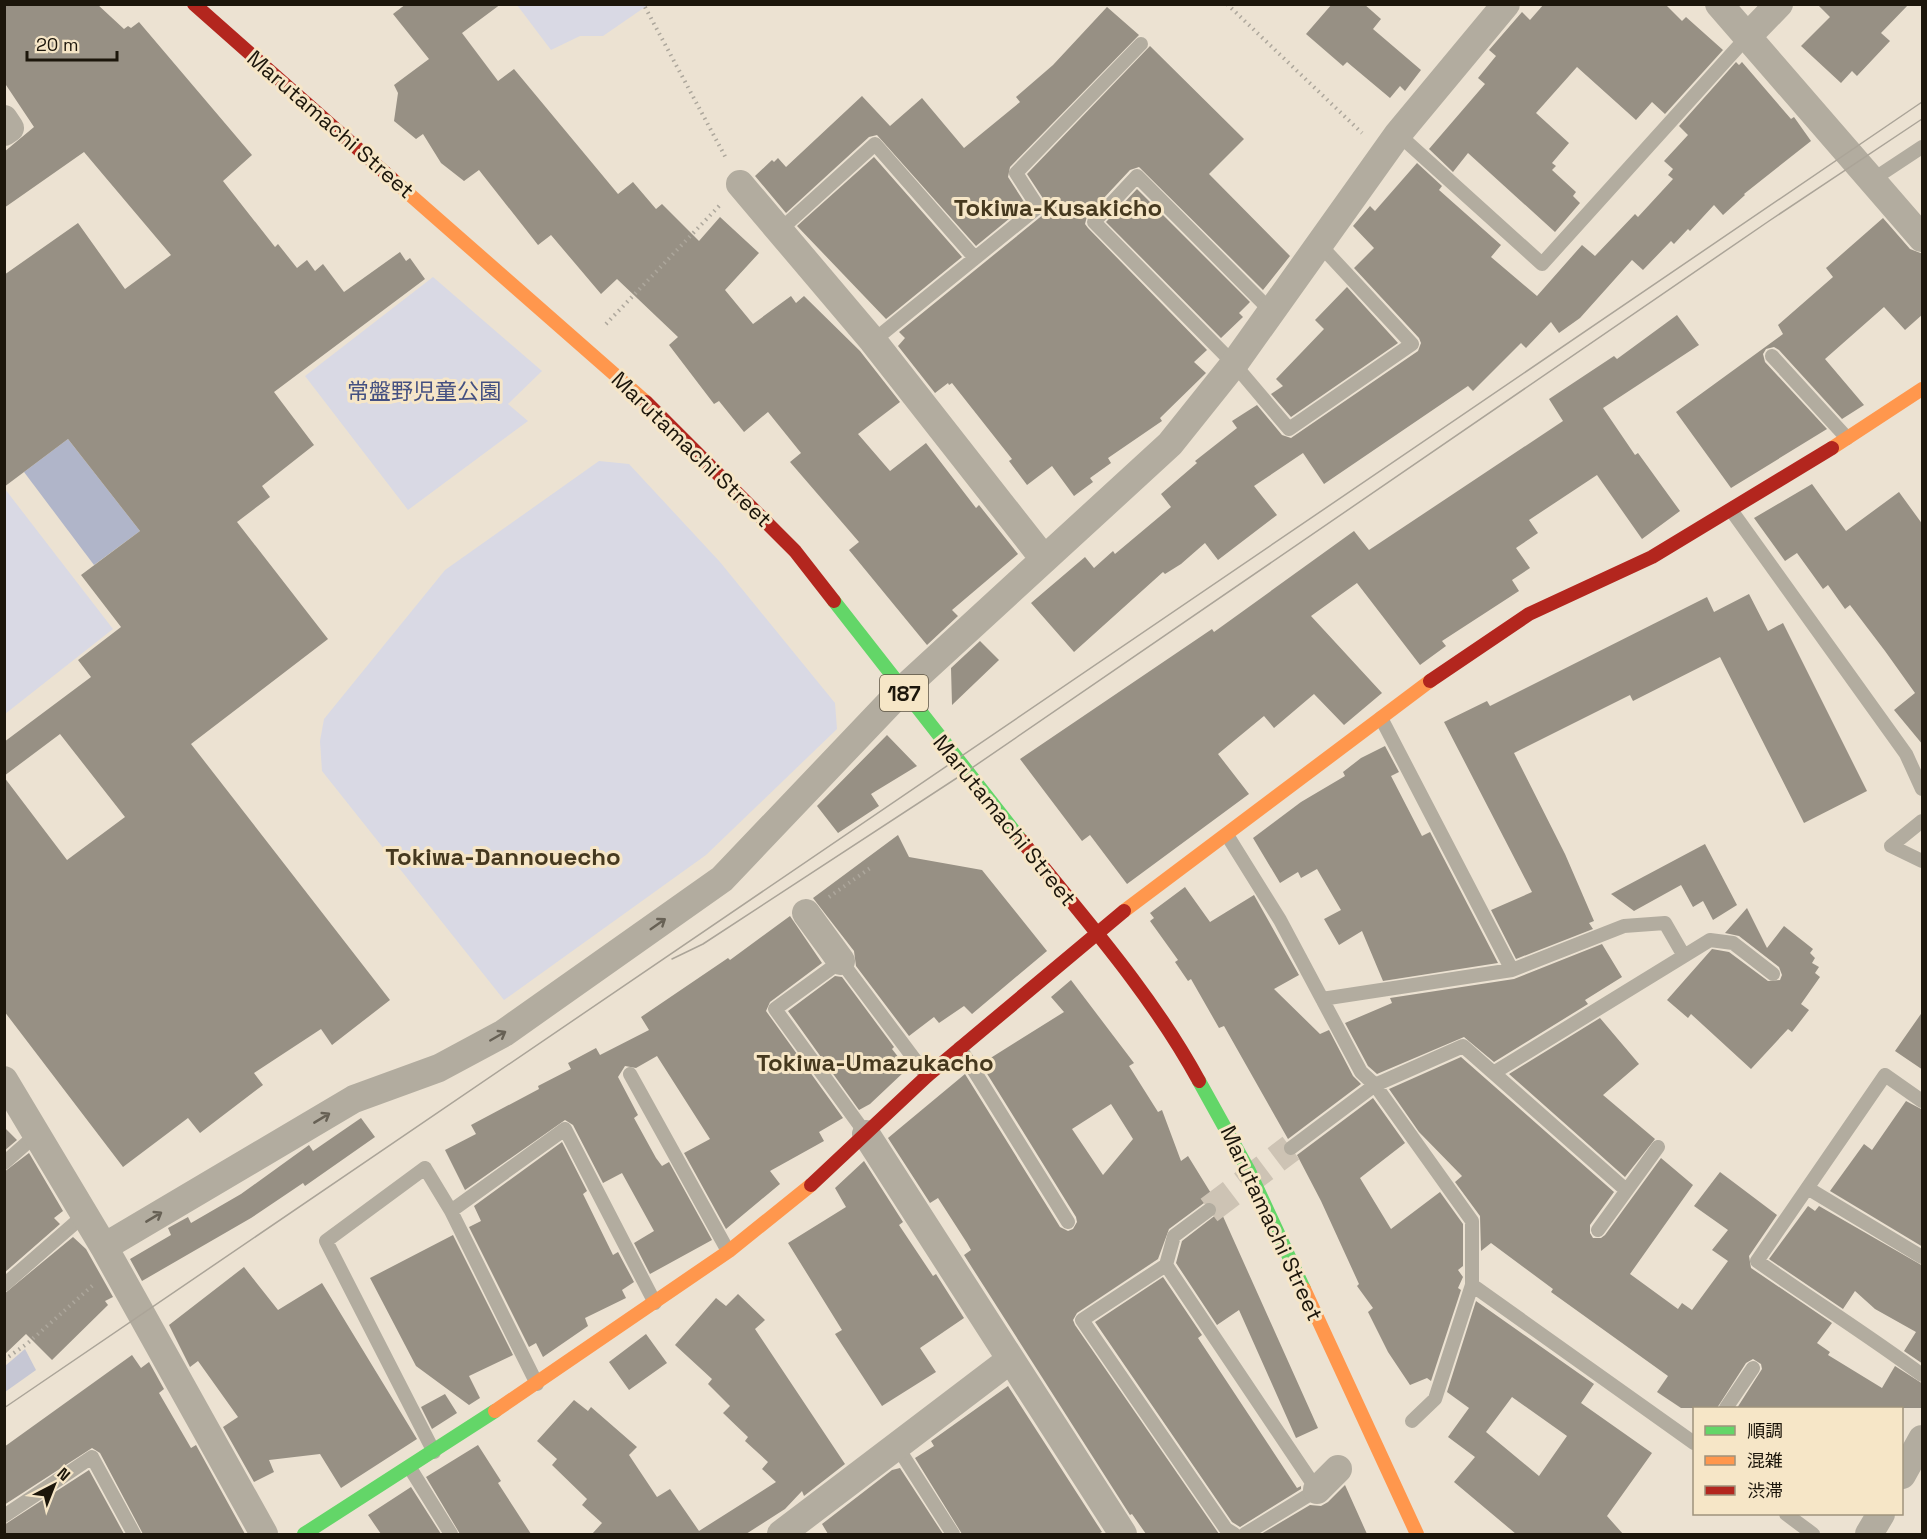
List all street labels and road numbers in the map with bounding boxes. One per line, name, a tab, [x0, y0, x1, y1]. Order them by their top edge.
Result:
street label: Marutamachi Street	[242, 44, 420, 204]
street label: Marutamachi Street	[606, 365, 778, 533]
road number: 187	[880, 675, 928, 711]
street label: Marutamachi Street	[927, 729, 1083, 911]
street label: Marutamachi Street	[1214, 1121, 1330, 1325]

